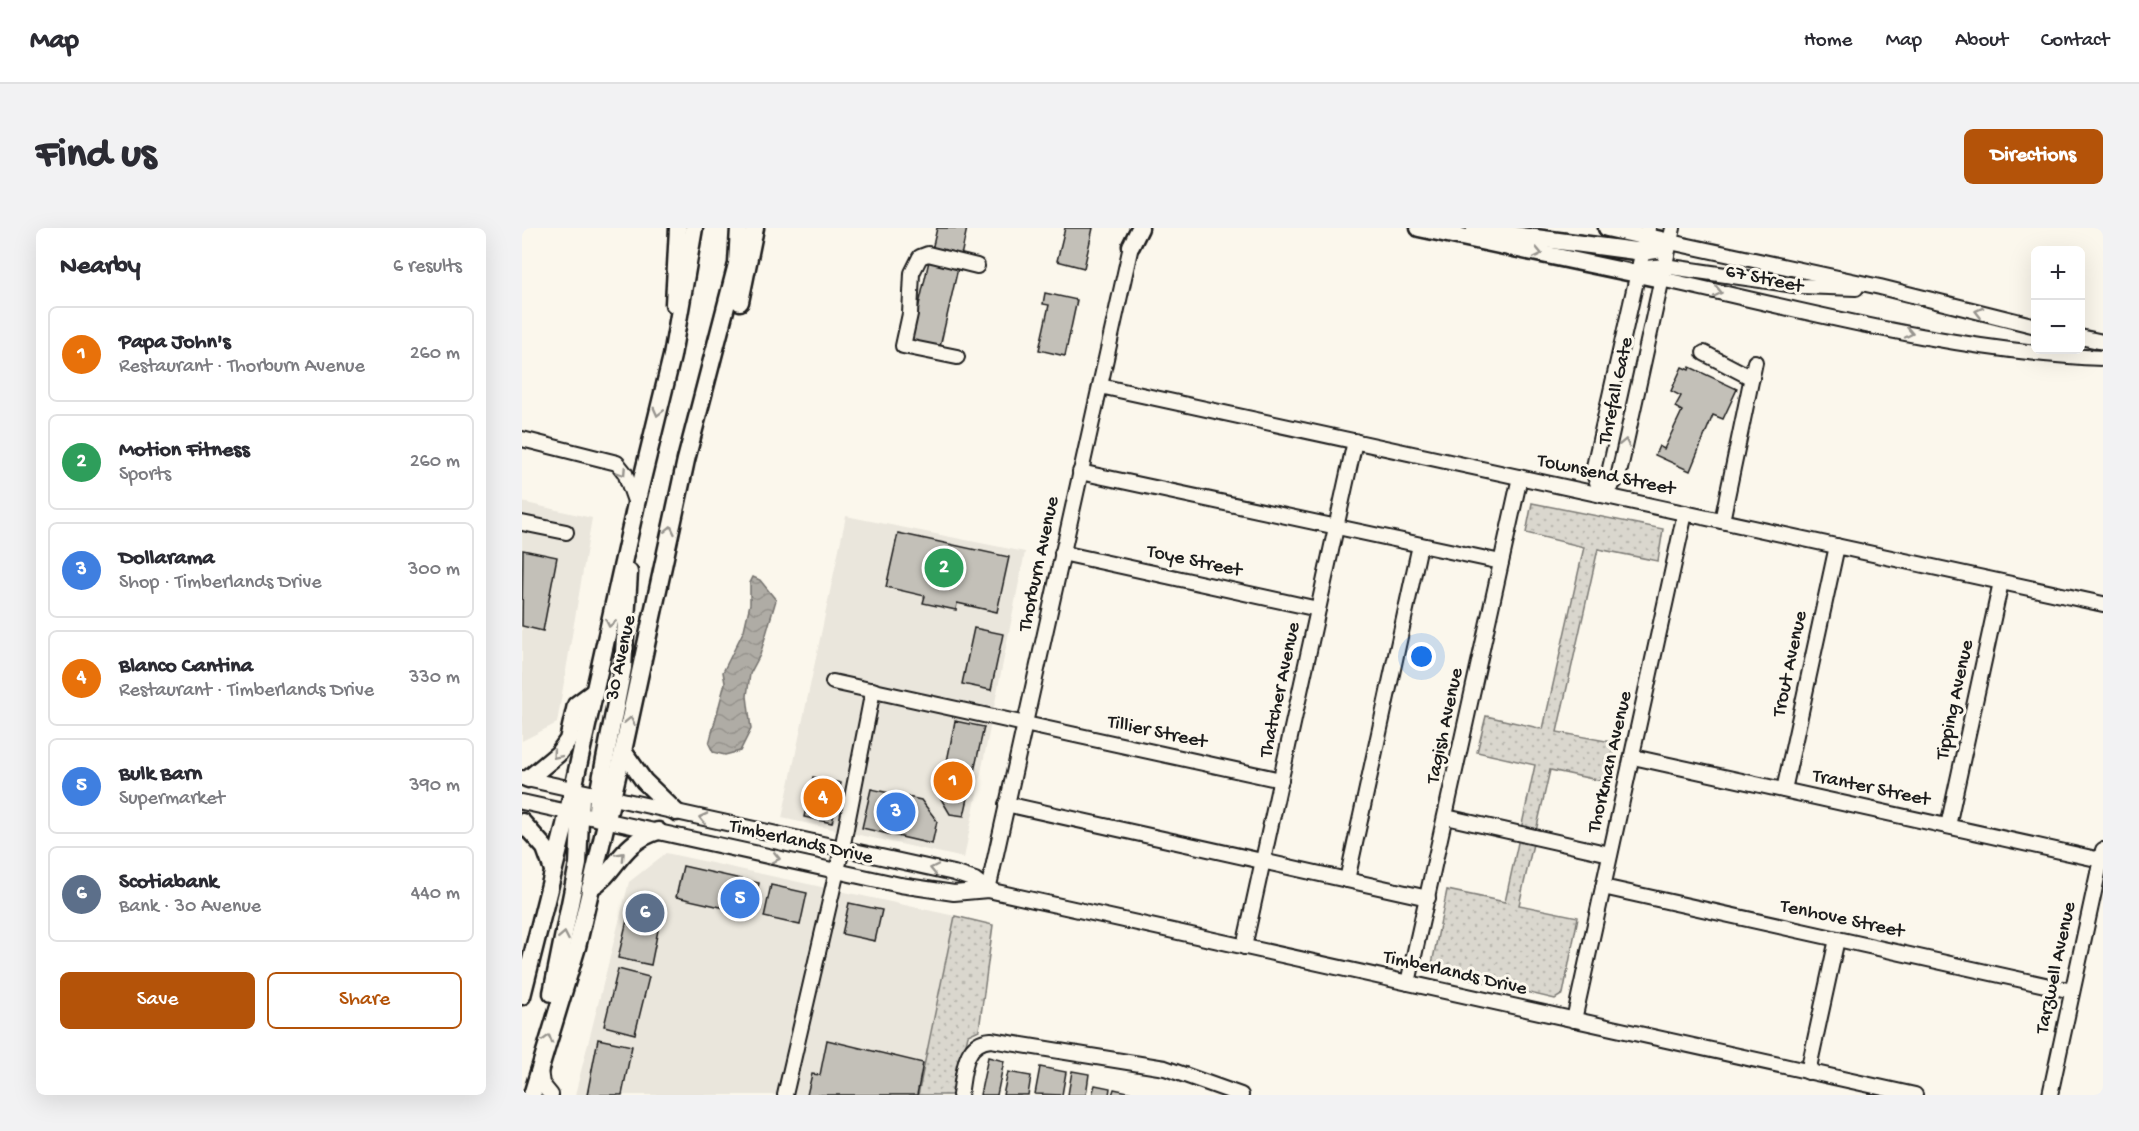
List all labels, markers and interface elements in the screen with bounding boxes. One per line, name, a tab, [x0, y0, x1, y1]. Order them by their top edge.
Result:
text: Map	[30, 25, 79, 58]
text: Home	[1804, 29, 1852, 54]
text: Map	[1885, 29, 1922, 54]
text: About	[1955, 29, 2008, 54]
text: Contact	[2041, 29, 2109, 54]
button: Directions	[1964, 129, 2103, 184]
text: Find us	[36, 132, 156, 181]
one-way arrow	[1533, 246, 1543, 259]
map controls	[2031, 246, 2085, 354]
button: +	[2031, 246, 2085, 300]
text: Nearby	[60, 252, 141, 283]
text: 6 results	[393, 256, 462, 279]
street label: 67 Street	[1723, 261, 1807, 300]
one-way arrow	[1713, 284, 1723, 297]
button: −	[2031, 300, 2085, 354]
one-way arrow	[1974, 306, 1984, 319]
one-way arrow	[1903, 325, 1913, 338]
text: Papa John's	[119, 330, 231, 356]
street label: Threfall Gate	[1594, 335, 1640, 448]
text: 1	[77, 343, 86, 366]
text: 260 m	[410, 343, 460, 366]
text: Restaurant · Thorburn Avenue	[119, 356, 365, 379]
one-way arrow	[653, 407, 666, 417]
text: Motion Fitness	[119, 438, 250, 464]
one-way arrow	[1618, 439, 1631, 449]
street label: Townsend Street	[1534, 450, 1679, 502]
text: 2	[77, 451, 86, 474]
text: 260 m	[410, 451, 460, 474]
text: Sports	[119, 464, 171, 487]
one-way arrow	[615, 465, 626, 476]
street label: Thorburn Avenue	[1014, 494, 1066, 635]
one-way arrow	[663, 526, 676, 536]
street label: Toye Street	[1144, 541, 1245, 584]
text: Dollarama	[119, 546, 215, 572]
pin: 2	[924, 546, 964, 590]
text: 3	[76, 559, 87, 582]
text: 300 m	[408, 559, 460, 582]
text: Shop · Timberlands Drive	[119, 572, 322, 595]
street label: Trout Avenue	[1768, 608, 1814, 720]
street label: 30 Avenue	[602, 613, 642, 704]
one-way arrow	[604, 618, 617, 628]
street label: Thatcher Avenue	[1255, 620, 1307, 761]
street label: Tipping Avenue	[1932, 637, 1980, 763]
your location	[1407, 642, 1436, 671]
text: Blanco Cantina	[119, 654, 253, 680]
street label: Tagish Avenue	[1422, 665, 1470, 787]
text: 4	[77, 667, 86, 690]
text: 330 m	[409, 667, 460, 690]
text: Restaurant · Timberlands Drive	[119, 680, 374, 703]
street label: Thorkman Avenue	[1583, 688, 1639, 836]
street label: Tillier Street	[1104, 711, 1210, 755]
one-way arrow	[622, 716, 635, 726]
one-way arrow	[553, 748, 564, 759]
pin: 1	[934, 758, 972, 804]
text: Bulk Barn	[119, 762, 202, 788]
street label: Tranter Street	[1809, 765, 1933, 813]
text: 5	[76, 775, 87, 798]
text: 390 m	[409, 775, 460, 798]
pin: 4	[804, 776, 842, 820]
text: Supermarket	[119, 788, 225, 811]
pin: 3	[876, 790, 916, 834]
one-way arrow	[698, 812, 708, 825]
street label: Timberlands Drive	[726, 815, 876, 871]
one-way arrow	[771, 850, 781, 863]
one-way arrow	[613, 852, 624, 863]
one-way arrow	[929, 863, 939, 876]
text: Scotiabank	[119, 870, 218, 896]
pin: 5	[720, 876, 760, 922]
text: 6	[76, 883, 87, 906]
text: 440 m	[411, 883, 460, 906]
pin: 6	[626, 890, 664, 936]
street label: Tenhove Street	[1777, 895, 1908, 945]
text: Bank · 30 Avenue	[119, 896, 261, 919]
street label: Tarzwell Avenue	[2032, 899, 2082, 1037]
one-way arrow	[558, 932, 570, 941]
street label: Timberlands Drive	[1380, 946, 1530, 1002]
button: Save	[60, 972, 255, 1029]
button: Share	[267, 972, 462, 1029]
one-way arrow	[541, 1034, 553, 1045]

